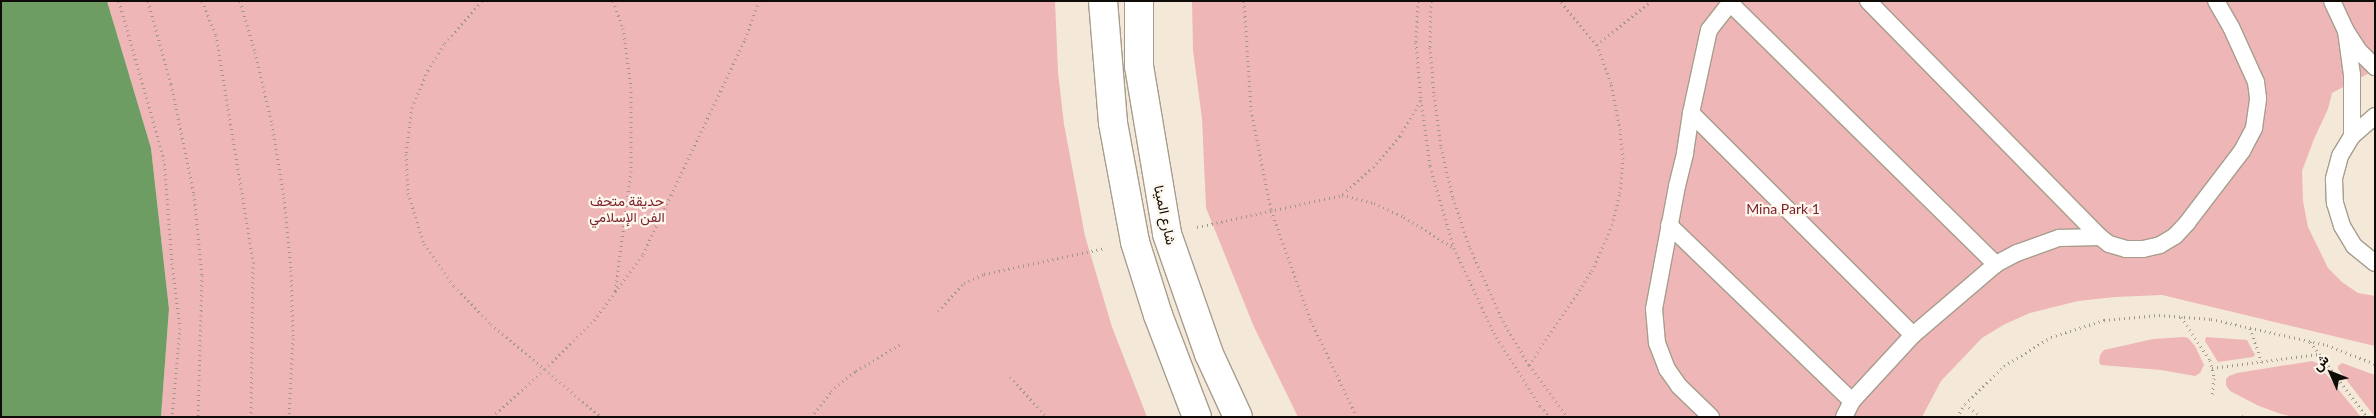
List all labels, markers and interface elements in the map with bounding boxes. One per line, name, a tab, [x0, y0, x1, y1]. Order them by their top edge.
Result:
street label: شارع المينا	[1150, 184, 1180, 246]
park label: حديقة متحف الفن الإسلامي	[589, 193, 665, 226]
park label: Mina Park 1	[1746, 201, 1820, 217]
north arrow	[2306, 348, 2356, 398]
text: ش	[2308, 350, 2332, 374]

